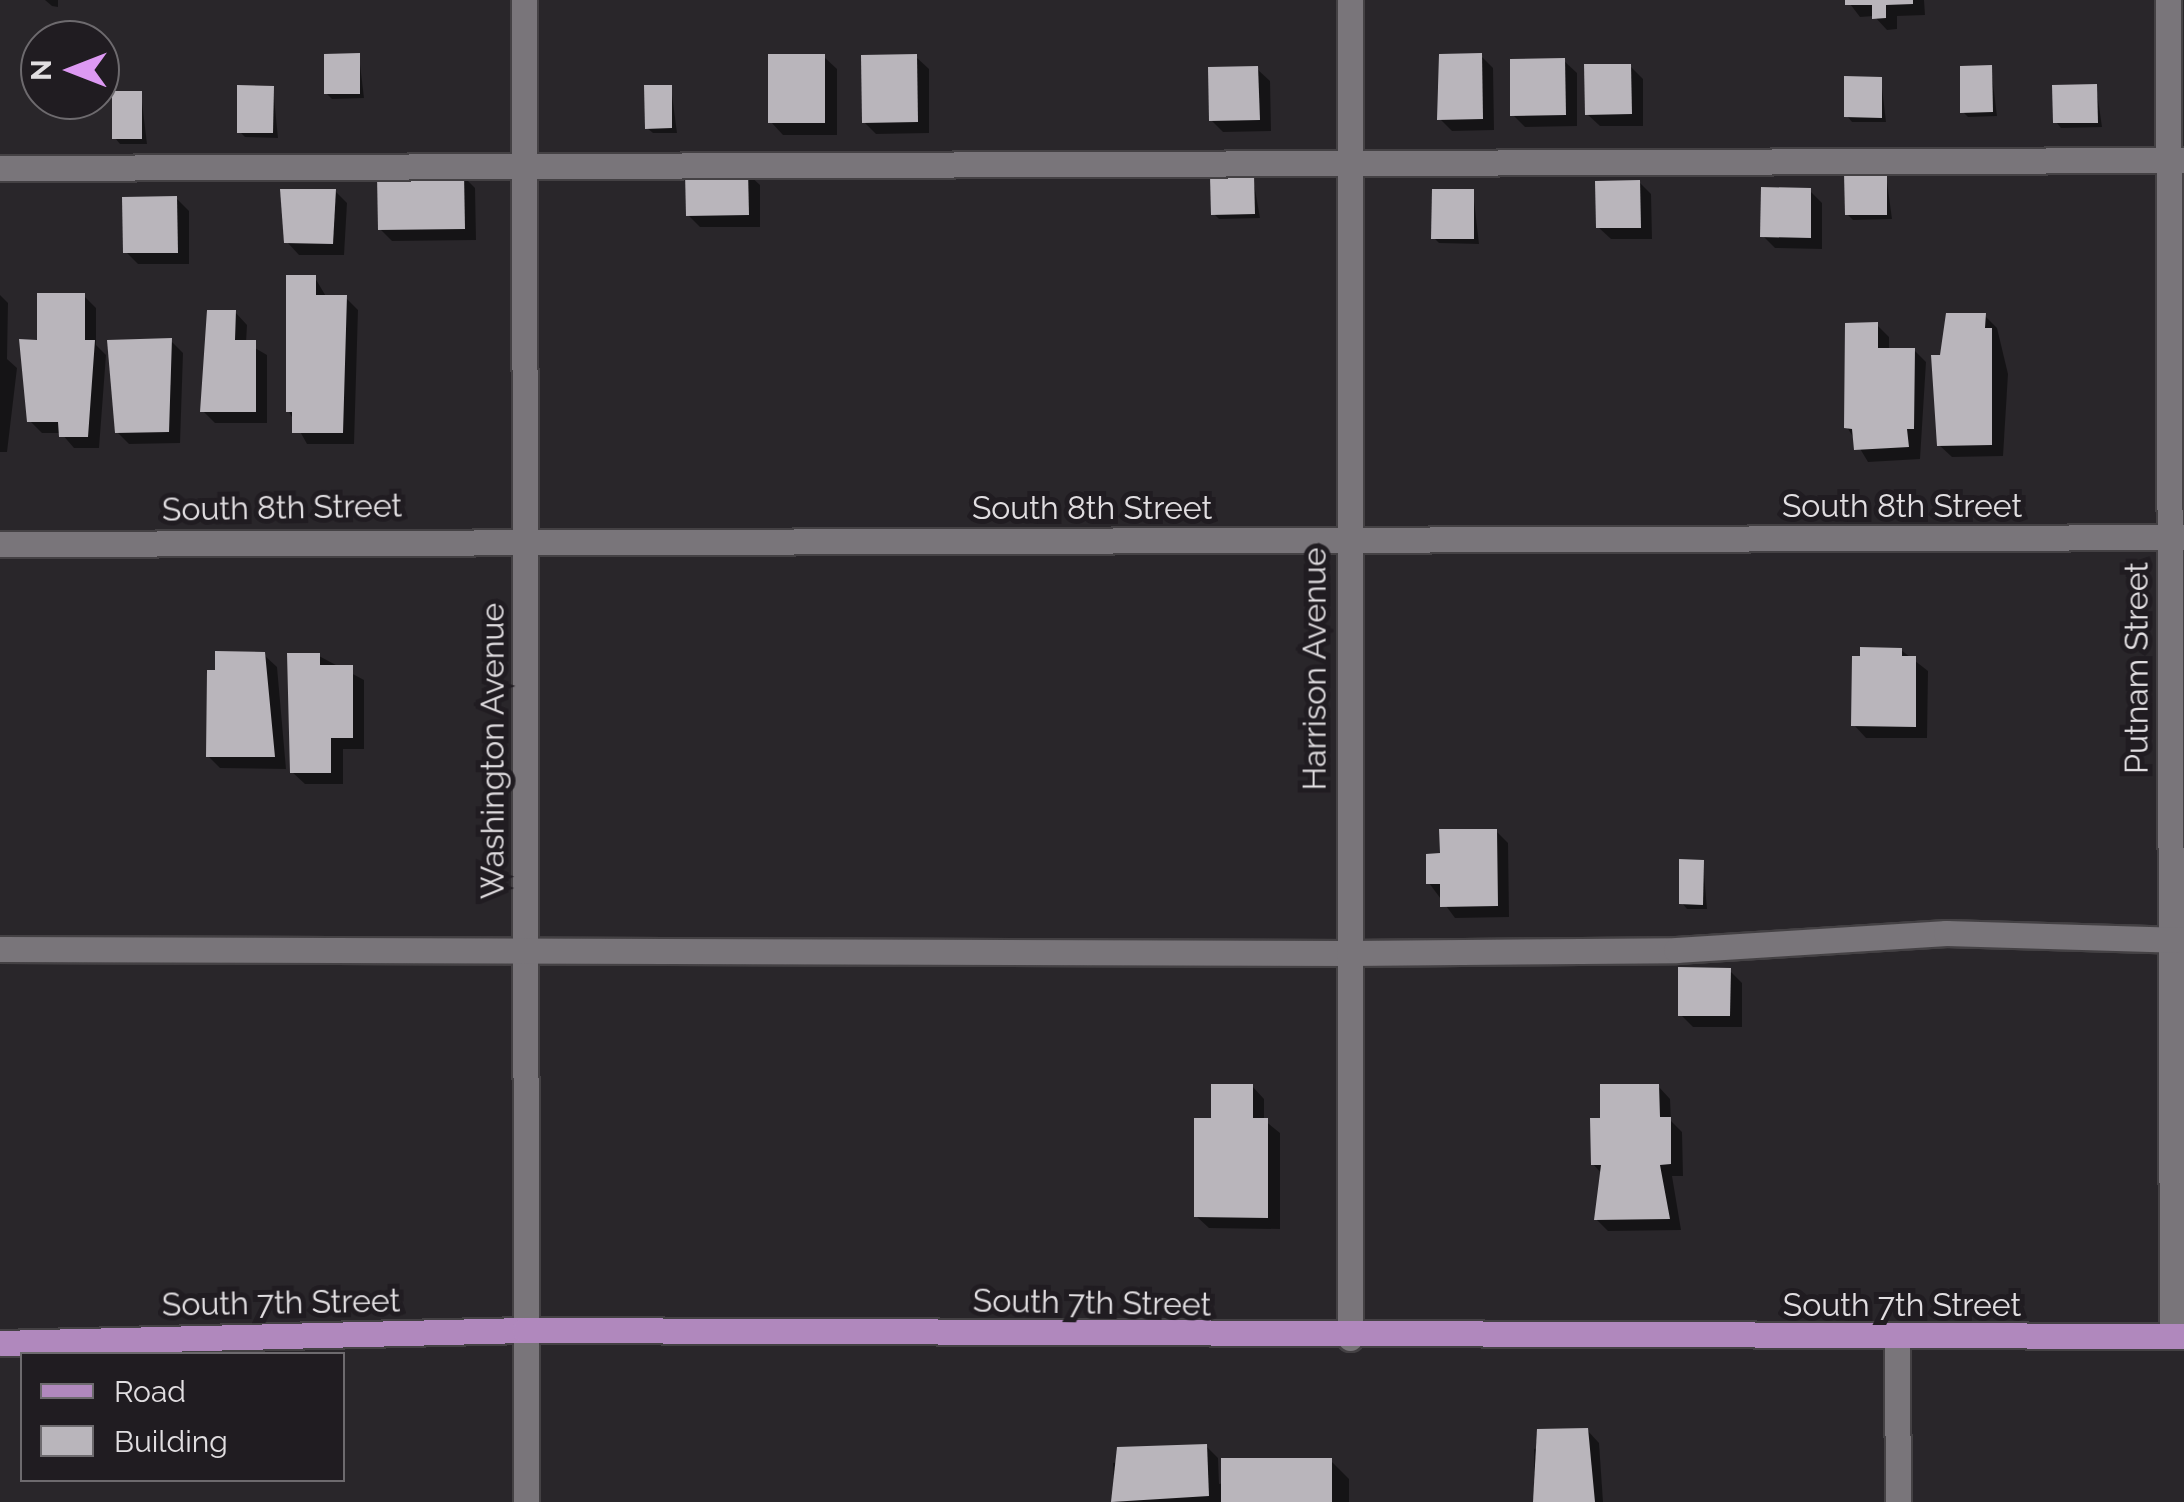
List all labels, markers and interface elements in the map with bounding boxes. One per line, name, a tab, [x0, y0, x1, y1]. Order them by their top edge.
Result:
north arrow	[20, 20, 120, 120]
text: N	[25, 59, 58, 81]
street label: South 8th Street	[162, 487, 402, 529]
street label: South 8th Street	[1782, 487, 2022, 525]
street label: South 8th Street	[972, 489, 1212, 527]
street label: Harrison Avenue	[1296, 547, 1334, 791]
street label: Putnam Street	[2118, 562, 2156, 774]
street label: Washington Avenue	[474, 602, 512, 900]
street label: South 7th Street	[161, 1282, 401, 1324]
street label: South 7th Street	[972, 1282, 1212, 1324]
street label: South 7th Street	[1783, 1286, 2021, 1324]
legend	[20, 1352, 345, 1482]
text: Road	[114, 1374, 186, 1409]
text: Building	[114, 1424, 228, 1459]

